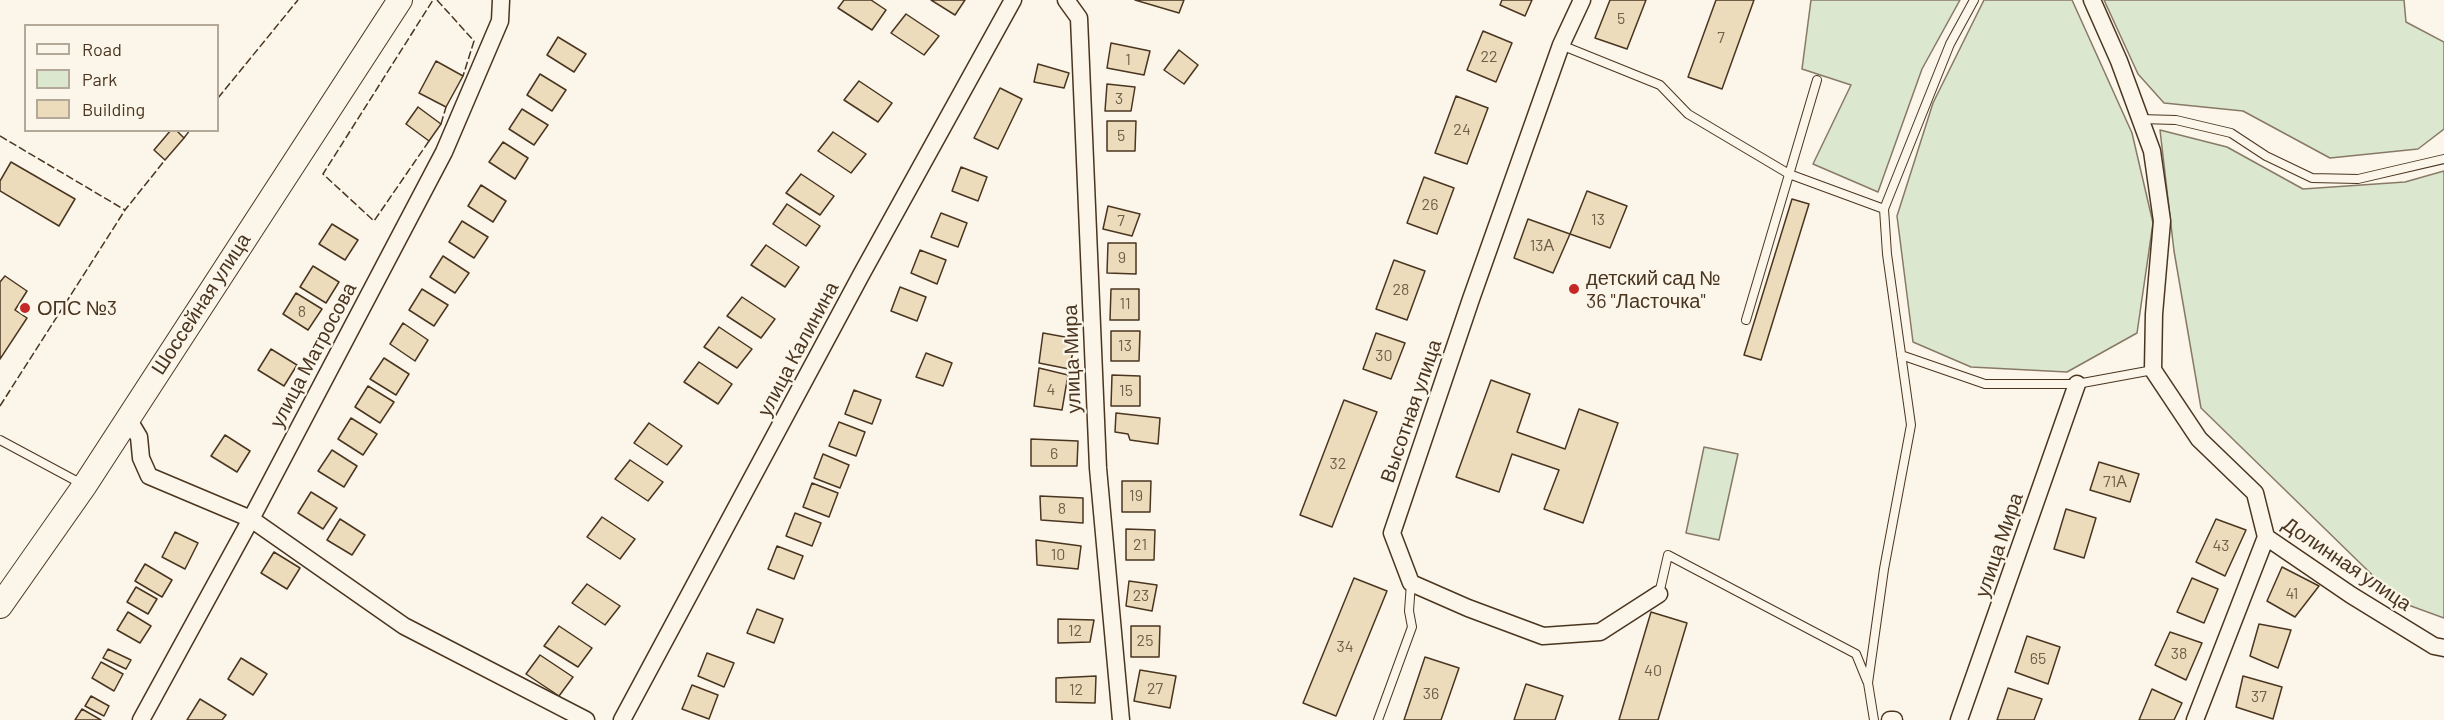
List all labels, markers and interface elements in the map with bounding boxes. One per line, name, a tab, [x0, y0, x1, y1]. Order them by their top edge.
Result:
house number: 5	[1617, 9, 1625, 29]
legend	[24, 24, 219, 132]
house number: 7	[1717, 28, 1725, 48]
text: Road	[82, 38, 122, 60]
house number: 22	[1480, 47, 1498, 67]
house number: 1	[1125, 50, 1131, 70]
text: Park	[82, 68, 117, 90]
house number: 3	[1115, 89, 1123, 109]
text: Building	[82, 98, 145, 120]
house number: 24	[1453, 120, 1471, 140]
house number: 5	[1117, 126, 1125, 146]
house number: 26	[1422, 195, 1438, 215]
house number: 13	[1591, 210, 1605, 230]
house number: 7	[1117, 211, 1125, 231]
street label: Шоссейная улица	[146, 229, 256, 379]
house number: 13А	[1530, 236, 1554, 256]
house number: 9	[1118, 248, 1126, 268]
place label: детский сад № 36 "Ласточка"	[1586, 266, 1720, 313]
street label: улица Матросова	[265, 278, 361, 432]
street label: улица Калинина	[752, 278, 844, 420]
house number: 28	[1393, 280, 1409, 300]
marker: детский сад № 36 "Ласточка"	[1567, 282, 1581, 296]
house number: 11	[1119, 294, 1131, 314]
place label: ОПС №3	[37, 296, 117, 320]
marker: ОПС №3	[18, 301, 32, 315]
house number: 8	[298, 302, 306, 322]
street label: улица Мира	[1058, 304, 1086, 414]
house number: 13	[1118, 336, 1132, 356]
street label: Высотная улица	[1375, 336, 1447, 486]
house number: 30	[1375, 346, 1393, 366]
house number: 4	[1047, 380, 1055, 400]
house number: 15	[1119, 381, 1133, 401]
house number: 6	[1050, 444, 1058, 464]
house number: 32	[1330, 454, 1346, 474]
house number: 71А	[2103, 472, 2127, 492]
house number: 19	[1129, 486, 1143, 506]
street label: улица Мира	[1970, 490, 2028, 600]
house number: 8	[1058, 499, 1066, 519]
street label: Долинная улица	[2278, 512, 2416, 616]
house number: 21	[1133, 535, 1147, 555]
house number: 43	[2212, 536, 2230, 556]
house number: 10	[1051, 545, 1065, 565]
house number: 41	[2286, 584, 2298, 604]
house number: 23	[1133, 586, 1149, 606]
house number: 12	[1068, 621, 1082, 641]
house number: 25	[1137, 631, 1153, 651]
house number: 34	[1336, 637, 1354, 657]
house number: 38	[2171, 644, 2187, 664]
house number: 65	[2030, 649, 2046, 669]
house number: 40	[1644, 661, 1662, 681]
house number: 27	[1147, 679, 1163, 699]
house number: 12	[1069, 680, 1083, 700]
house number: 36	[1423, 684, 1439, 704]
house number: 37	[2251, 687, 2267, 707]

